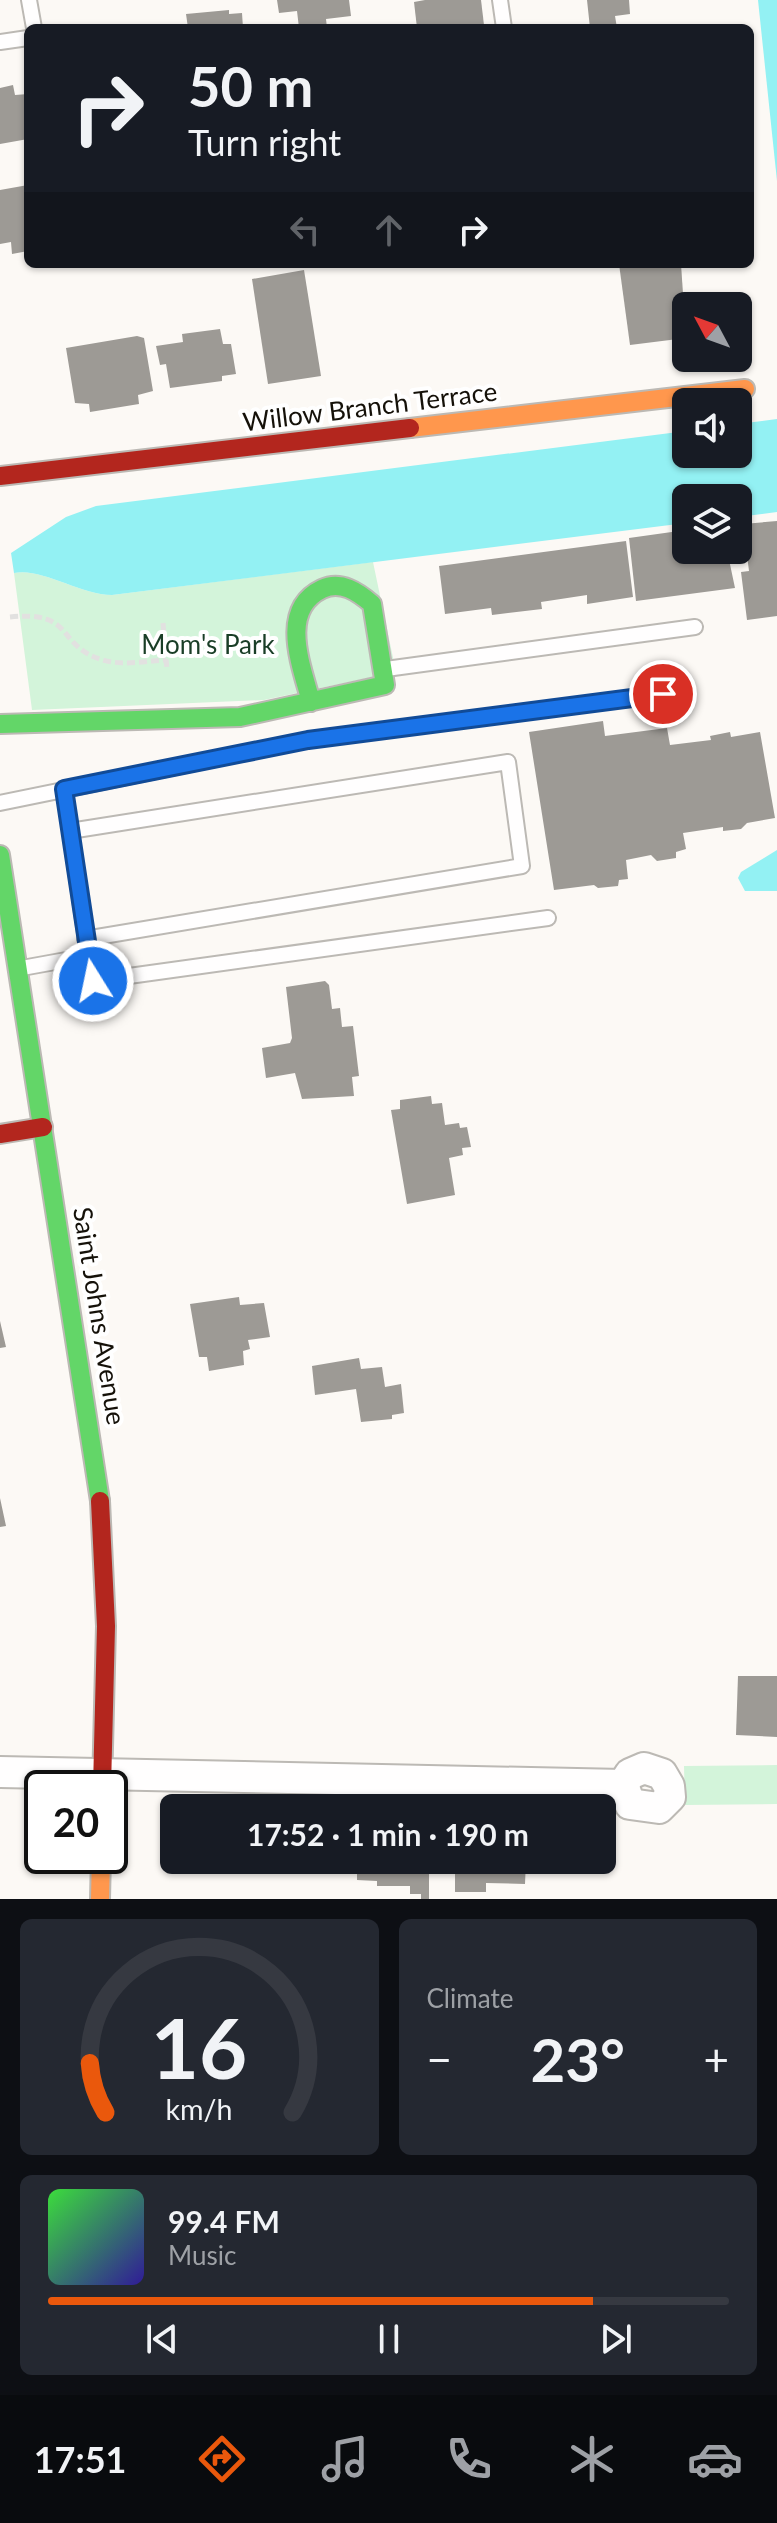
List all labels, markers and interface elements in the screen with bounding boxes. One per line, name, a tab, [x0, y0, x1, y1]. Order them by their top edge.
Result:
text: 50 m	[188, 52, 313, 119]
icon: right	[56, 56, 160, 160]
text: Turn right	[188, 120, 341, 164]
icon: left	[283, 208, 327, 252]
icon: ahead	[367, 208, 411, 252]
icon: right	[451, 208, 495, 252]
north arrow	[672, 292, 752, 372]
map controls	[672, 292, 752, 564]
street label: Willow Branch Terrace	[241, 375, 499, 437]
button: sound	[672, 388, 752, 468]
button: layers	[672, 484, 752, 564]
park label: Mom's Park	[141, 628, 275, 660]
pin	[629, 660, 697, 728]
icon: arrive	[641, 672, 685, 716]
position arrow	[51, 939, 135, 1023]
street label: Saint Johns Avenue	[67, 1205, 133, 1427]
speed limit sign: 20	[24, 1770, 128, 1874]
text: 17:52 · 1 min · 190 m	[247, 1816, 529, 1852]
text: Climate	[427, 1982, 513, 2014]
text: 16	[151, 1997, 248, 2097]
text: 23°	[530, 2023, 625, 2095]
text: −	[427, 2033, 452, 2085]
text: +	[703, 2033, 729, 2085]
text: km/h	[166, 2092, 233, 2126]
text: 99.4 FM	[168, 2203, 280, 2239]
text: Music	[168, 2239, 236, 2271]
icon: previous	[140, 2317, 184, 2361]
icon: pause	[367, 2317, 411, 2361]
icon: next	[594, 2317, 638, 2361]
icon: directions	[194, 2431, 250, 2487]
icon: music	[317, 2431, 373, 2487]
icon: phone	[441, 2431, 497, 2487]
icon: climate	[564, 2431, 620, 2487]
icon: car	[687, 2431, 743, 2487]
text: 17:51	[34, 2437, 126, 2481]

